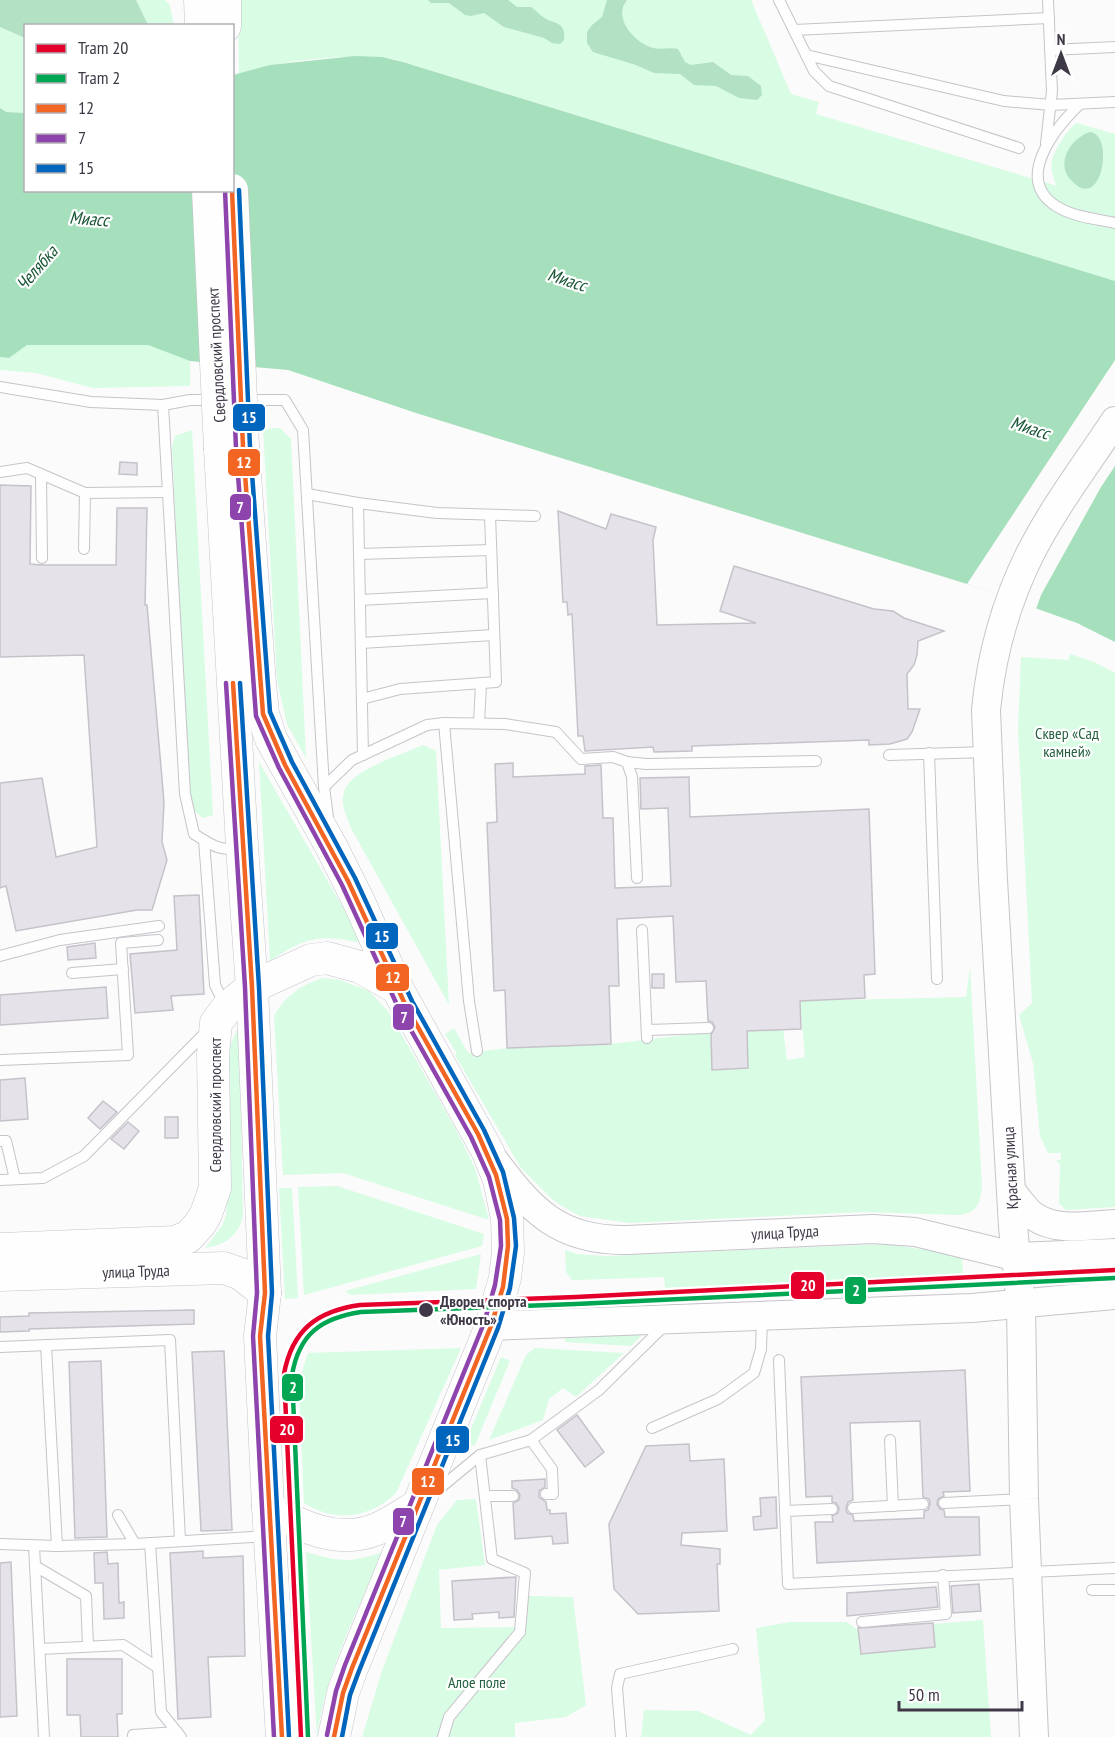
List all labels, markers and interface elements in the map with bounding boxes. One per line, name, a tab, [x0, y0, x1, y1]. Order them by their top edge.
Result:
legend	[24, 24, 234, 192]
north arrow	[1031, 24, 1091, 84]
text: N	[1057, 29, 1065, 49]
text: Tram 20	[78, 36, 128, 59]
text: Tram 2	[78, 66, 120, 89]
text: 12	[78, 96, 94, 119]
text: 7	[78, 126, 86, 149]
text: 15	[78, 156, 94, 179]
water label: Миасс	[69, 206, 112, 232]
water label: Челябка	[11, 240, 63, 295]
water label: Миасс	[545, 263, 592, 297]
street label: Свердловский проспект	[202, 286, 230, 423]
line badge: 15	[232, 403, 266, 432]
text: 15	[241, 407, 257, 427]
water label: Миасс	[1008, 411, 1055, 445]
line badge: 12	[227, 448, 261, 477]
text: 12	[236, 452, 252, 472]
line badge: 7	[229, 493, 252, 521]
text: 7	[236, 497, 244, 517]
park label: Сквер «Сад камней»	[1035, 723, 1099, 761]
line badge: 15	[365, 922, 399, 950]
text: 15	[374, 926, 390, 946]
line badge: 12	[375, 963, 410, 992]
text: 12	[385, 967, 401, 987]
line badge: 7	[392, 1003, 415, 1031]
text: 7	[400, 1007, 408, 1027]
street label: Свердловский проспект	[205, 1037, 225, 1173]
street label: Красная улица	[998, 1126, 1022, 1210]
street label: улица Труда	[751, 1220, 819, 1244]
street label: улица Труда	[102, 1260, 170, 1282]
line badge: 20	[790, 1271, 825, 1300]
text: 20	[800, 1275, 816, 1295]
line badge: 2	[844, 1276, 867, 1305]
text: 2	[852, 1280, 860, 1300]
place label: Дворец спорта «Юность»	[440, 1291, 527, 1329]
marker: Дворец спорта «Юность»	[417, 1301, 435, 1319]
line badge: 2	[281, 1373, 304, 1402]
text: 2	[289, 1377, 297, 1397]
line badge: 20	[269, 1415, 304, 1444]
text: 20	[279, 1419, 295, 1439]
line badge: 15	[435, 1425, 470, 1454]
text: 15	[445, 1430, 461, 1450]
line badge: 12	[411, 1467, 445, 1496]
text: 12	[420, 1471, 436, 1491]
line badge: 7	[392, 1507, 415, 1536]
text: 7	[399, 1511, 407, 1531]
park label: Алое поле	[448, 1672, 506, 1692]
scale bar	[899, 1674, 1022, 1712]
text: 50 m	[908, 1683, 940, 1706]

